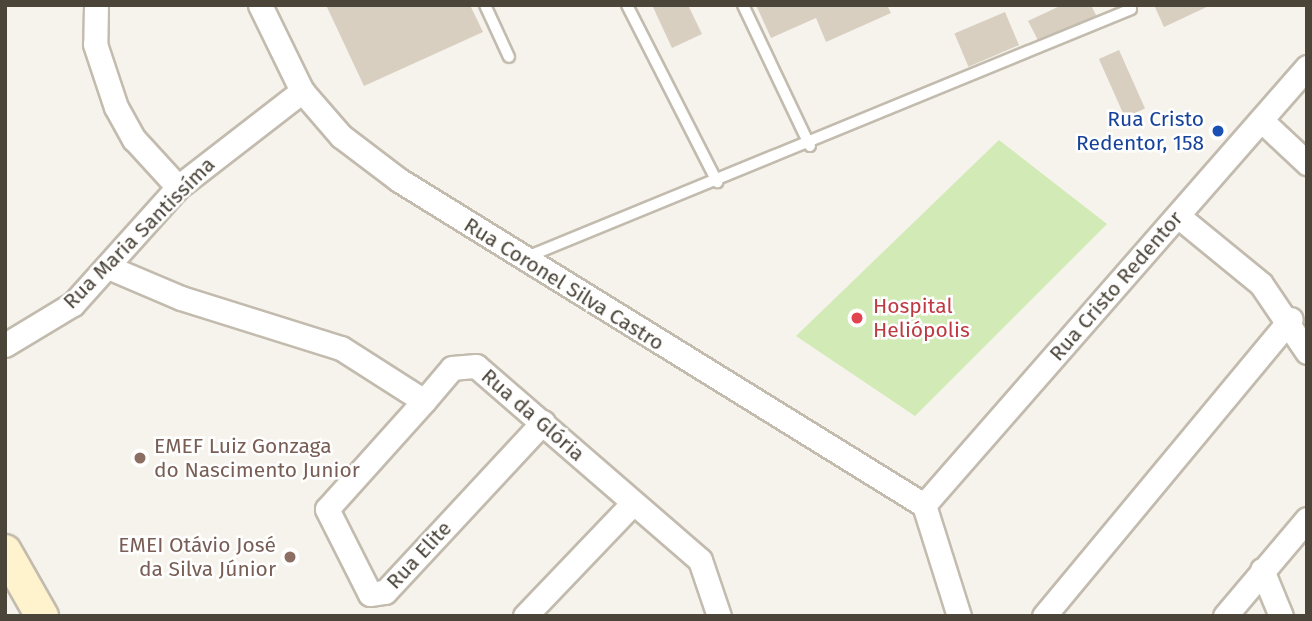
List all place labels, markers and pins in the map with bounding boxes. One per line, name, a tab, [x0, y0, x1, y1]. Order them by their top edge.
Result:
place label: Rua Cristo Redentor, 158	[1076, 106, 1204, 156]
marker: Rua Cristo Redentor, 158	[1210, 123, 1226, 139]
place label: Hospital Heliópolis	[873, 293, 970, 343]
marker: Hospital Heliópolis	[847, 308, 867, 328]
place label: EMEF Luiz Gonzaga do Nascimento Junior	[154, 433, 360, 483]
marker: EMEF Luiz Gonzaga do Nascimento Junior	[132, 450, 148, 466]
place label: EMEI Otávio José da Silva Júnior	[118, 532, 276, 582]
marker: EMEI Otávio José da Silva Júnior	[282, 549, 298, 565]

